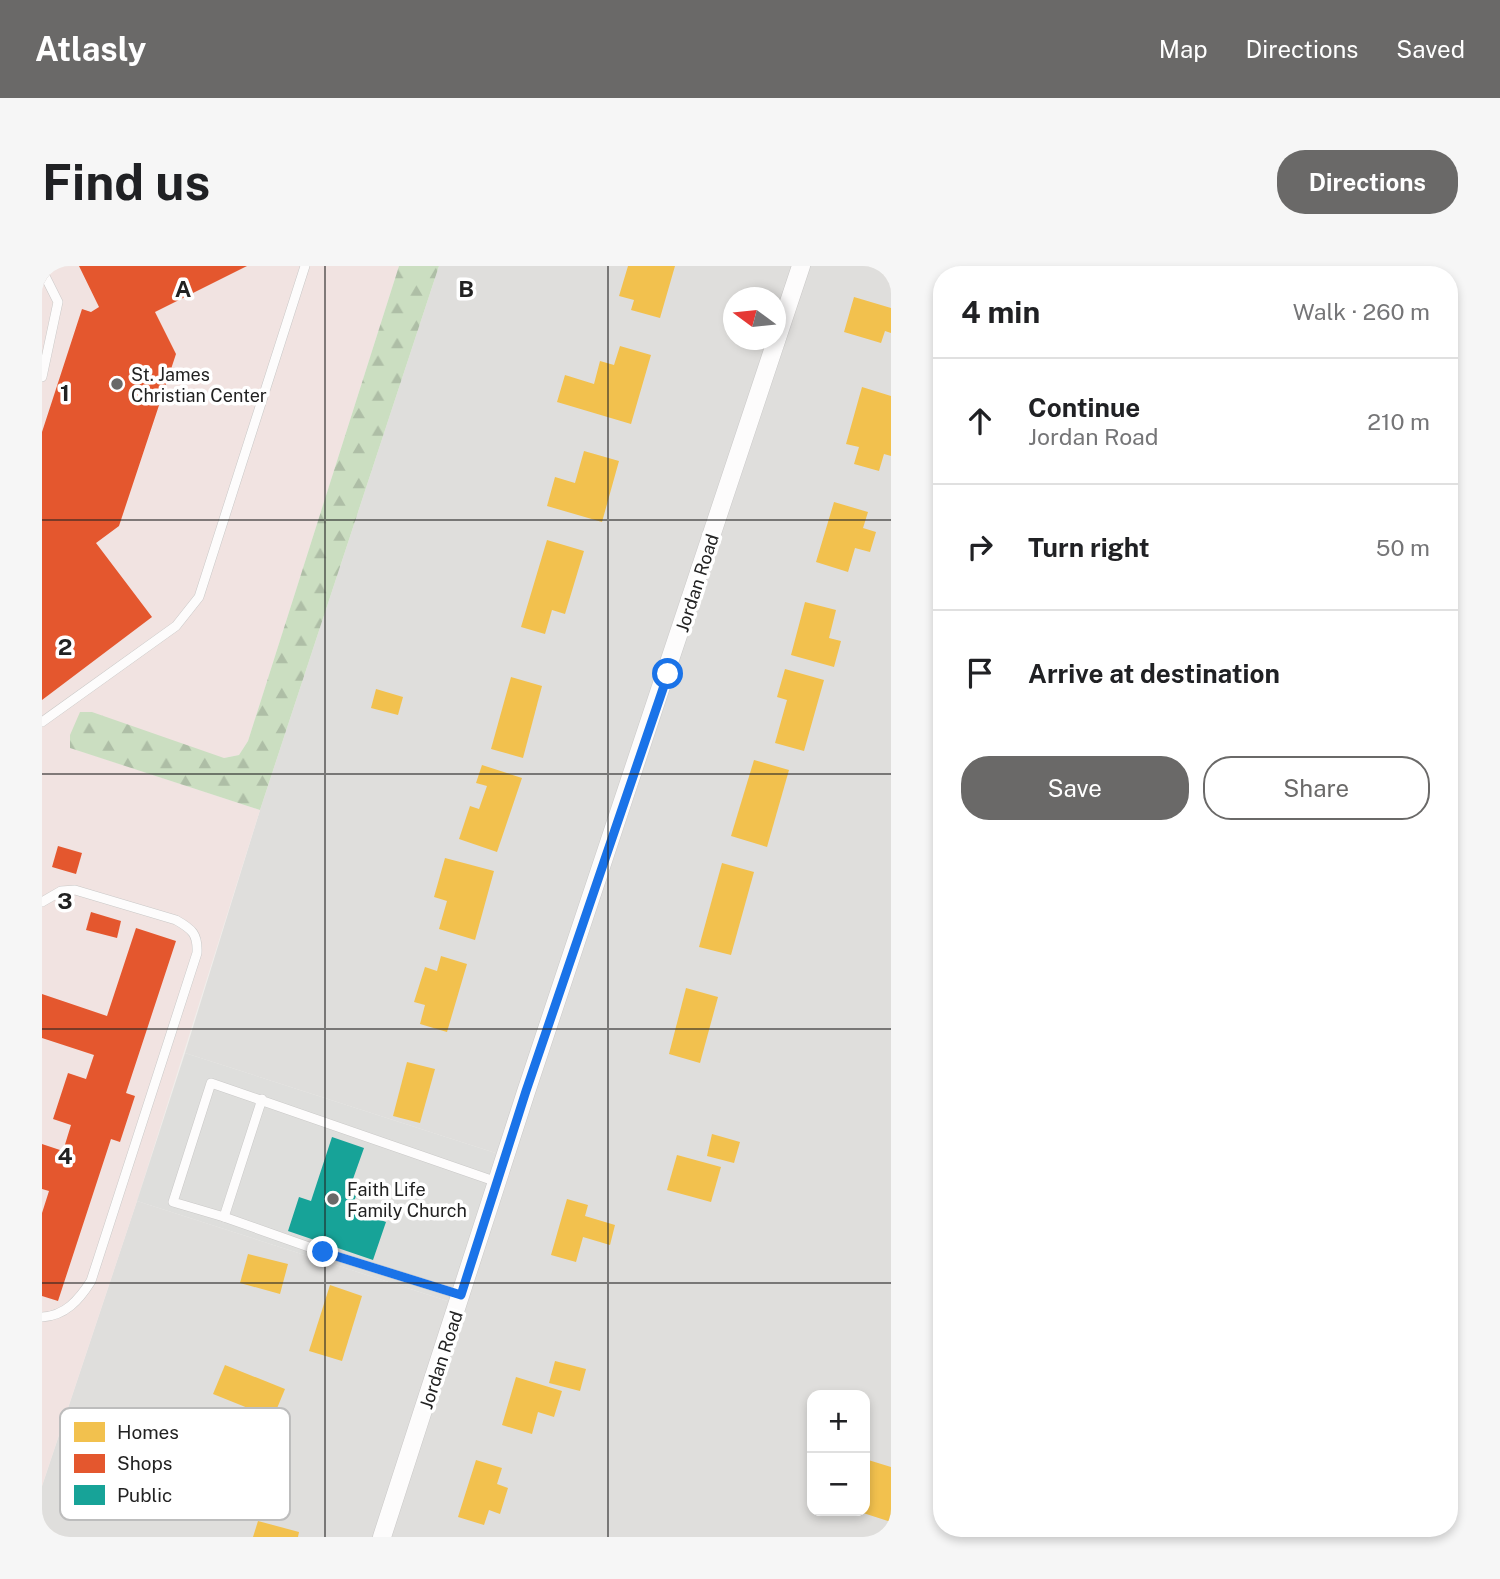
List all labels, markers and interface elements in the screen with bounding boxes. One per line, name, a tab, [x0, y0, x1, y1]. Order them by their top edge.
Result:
text: Atlasly	[35, 30, 146, 68]
text: Map	[1159, 35, 1208, 63]
text: Directions	[1246, 35, 1358, 63]
text: Saved	[1396, 35, 1465, 63]
button: Directions	[1277, 150, 1458, 214]
text: Find us	[42, 153, 210, 211]
text: A	[175, 275, 192, 302]
text: B	[458, 275, 474, 302]
north arrow	[723, 287, 786, 350]
text: 4 min	[961, 294, 1040, 330]
text: Walk · 260 m	[1293, 298, 1430, 325]
place label: St. James Christian Center	[131, 364, 267, 406]
marker: St. James Christian Center	[109, 376, 125, 392]
text: 1	[60, 379, 70, 406]
text: Continue	[1028, 392, 1140, 423]
icon: ahead	[961, 402, 999, 440]
text: 210 m	[1367, 408, 1430, 435]
text: Jordan Road	[1028, 423, 1159, 450]
icon: right	[961, 528, 999, 566]
street label: Jordan Road	[671, 531, 723, 635]
text: Turn right	[1028, 532, 1150, 563]
text: 50 m	[1376, 534, 1430, 561]
text: 2	[58, 633, 72, 660]
icon: arrive	[961, 654, 999, 692]
route start	[652, 658, 683, 689]
text: Arrive at destination	[1028, 658, 1280, 689]
button: Save	[961, 756, 1189, 820]
button: Share	[1203, 756, 1430, 820]
text: 3	[57, 887, 73, 914]
text: 4	[57, 1142, 73, 1169]
place label: Faith Life Family Church	[347, 1179, 467, 1221]
marker: Faith Life Family Church	[325, 1191, 341, 1207]
route end	[307, 1236, 338, 1267]
street label: Jordan Road	[415, 1308, 467, 1412]
map controls	[807, 1390, 870, 1516]
button: +	[807, 1390, 870, 1453]
legend	[60, 1408, 290, 1520]
text: Homes	[117, 1421, 179, 1443]
text: Shops	[117, 1452, 172, 1474]
button: −	[807, 1453, 870, 1516]
text: Public	[117, 1484, 172, 1506]

